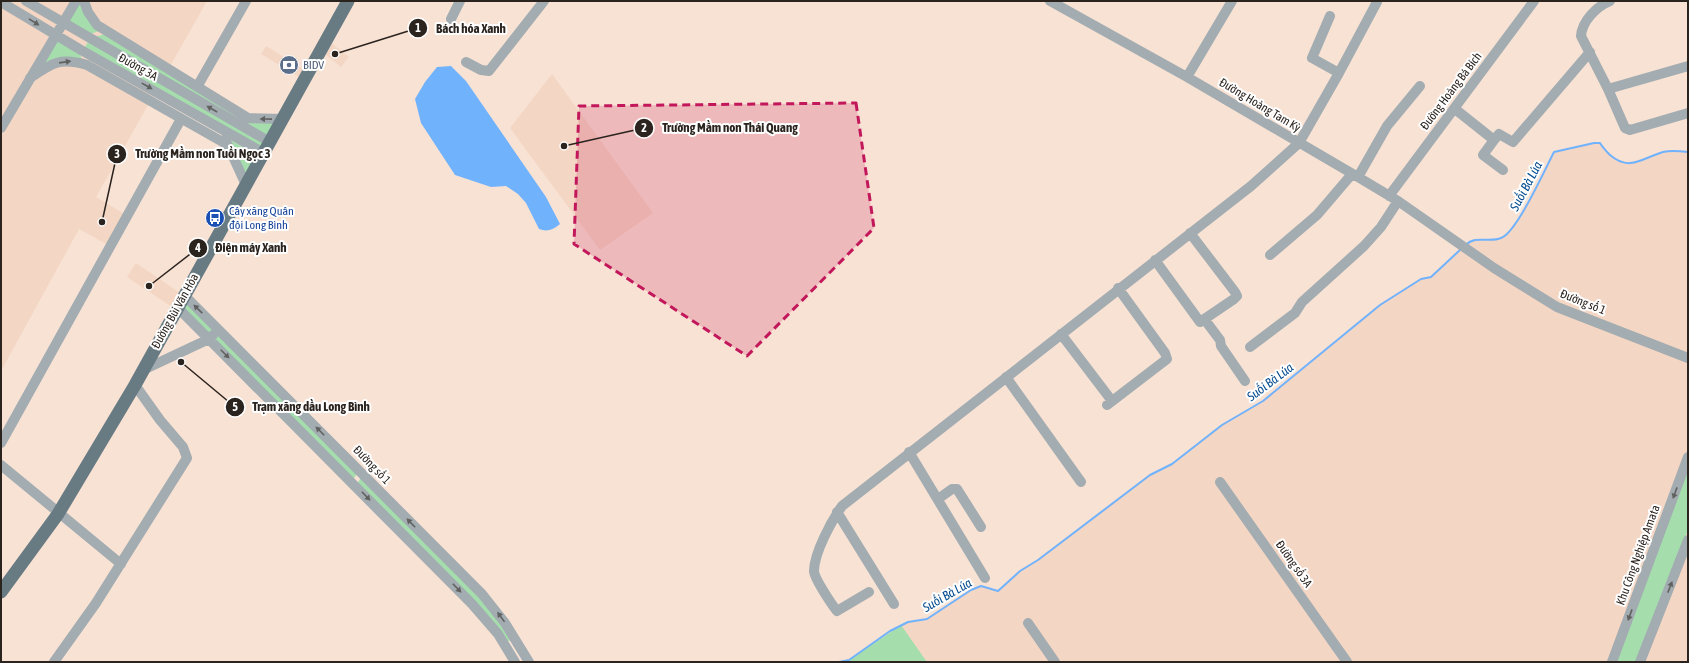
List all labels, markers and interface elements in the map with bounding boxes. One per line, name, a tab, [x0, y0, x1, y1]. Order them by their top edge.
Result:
callout: Bách hóa Xanh	[408, 16, 514, 41]
one-way arrow	[29, 18, 40, 25]
text: 1	[415, 21, 421, 35]
text: Bách hóa Xanh	[436, 21, 506, 36]
street label: Đường Hoàng Bá Bích	[1417, 50, 1485, 132]
street label: Đường 3A	[116, 51, 160, 83]
bank icon: BIDV	[278, 54, 300, 76]
one-way arrow	[58, 58, 71, 65]
place label: BIDV	[303, 58, 324, 72]
street label: Đường Hoàng Tam Kỳ	[1217, 75, 1303, 135]
one-way arrow	[141, 83, 153, 90]
one-way arrow	[206, 106, 218, 113]
callout: Trường Mầm non Thái Quang	[634, 115, 806, 140]
one-way arrow	[259, 116, 272, 122]
text: Trường Mầm non Thái Quang	[662, 120, 798, 135]
text: 2	[641, 121, 647, 135]
callout: Trường Mầm non Tuổi Ngọc 3	[107, 141, 278, 166]
text: Trường Mầm non Tuổi Ngọc 3	[135, 146, 271, 161]
text: 3	[114, 147, 120, 161]
water label: Suối Bà Lúa	[1506, 159, 1545, 214]
place label: Cây xăng Quân đội Long Bình	[229, 204, 294, 232]
bus stop icon: Cây xăng Quân đội Long Bình	[204, 207, 226, 229]
callout: Điện máy Xanh	[188, 235, 295, 260]
text: Điện máy Xanh	[215, 240, 287, 255]
text: 4	[194, 241, 201, 255]
street label: Đường Bùi Văn Hòa	[149, 271, 201, 351]
street label: Đường số 1	[1558, 287, 1608, 318]
one-way arrow	[193, 304, 203, 314]
one-way arrow	[220, 349, 229, 359]
water label: Suối Bà Lúa	[1243, 360, 1296, 405]
callout: Trạm xăng dầu Long Bình	[225, 394, 378, 419]
text: Trạm xăng dầu Long Bình	[252, 399, 370, 414]
text: 5	[232, 400, 238, 414]
one-way arrow	[315, 426, 325, 436]
street label: Đường số 1	[350, 443, 394, 487]
one-way arrow	[1671, 488, 1677, 500]
one-way arrow	[361, 491, 371, 501]
street label: Khu Công Nghiệp Amata	[1613, 503, 1663, 607]
one-way arrow	[407, 519, 416, 528]
street label: Đường số 3A	[1273, 538, 1315, 590]
water label: Suối Bà Lúa	[919, 575, 974, 615]
one-way arrow	[1667, 580, 1673, 592]
one-way arrow	[452, 583, 462, 593]
one-way arrow	[1626, 610, 1632, 622]
one-way arrow	[496, 612, 505, 623]

